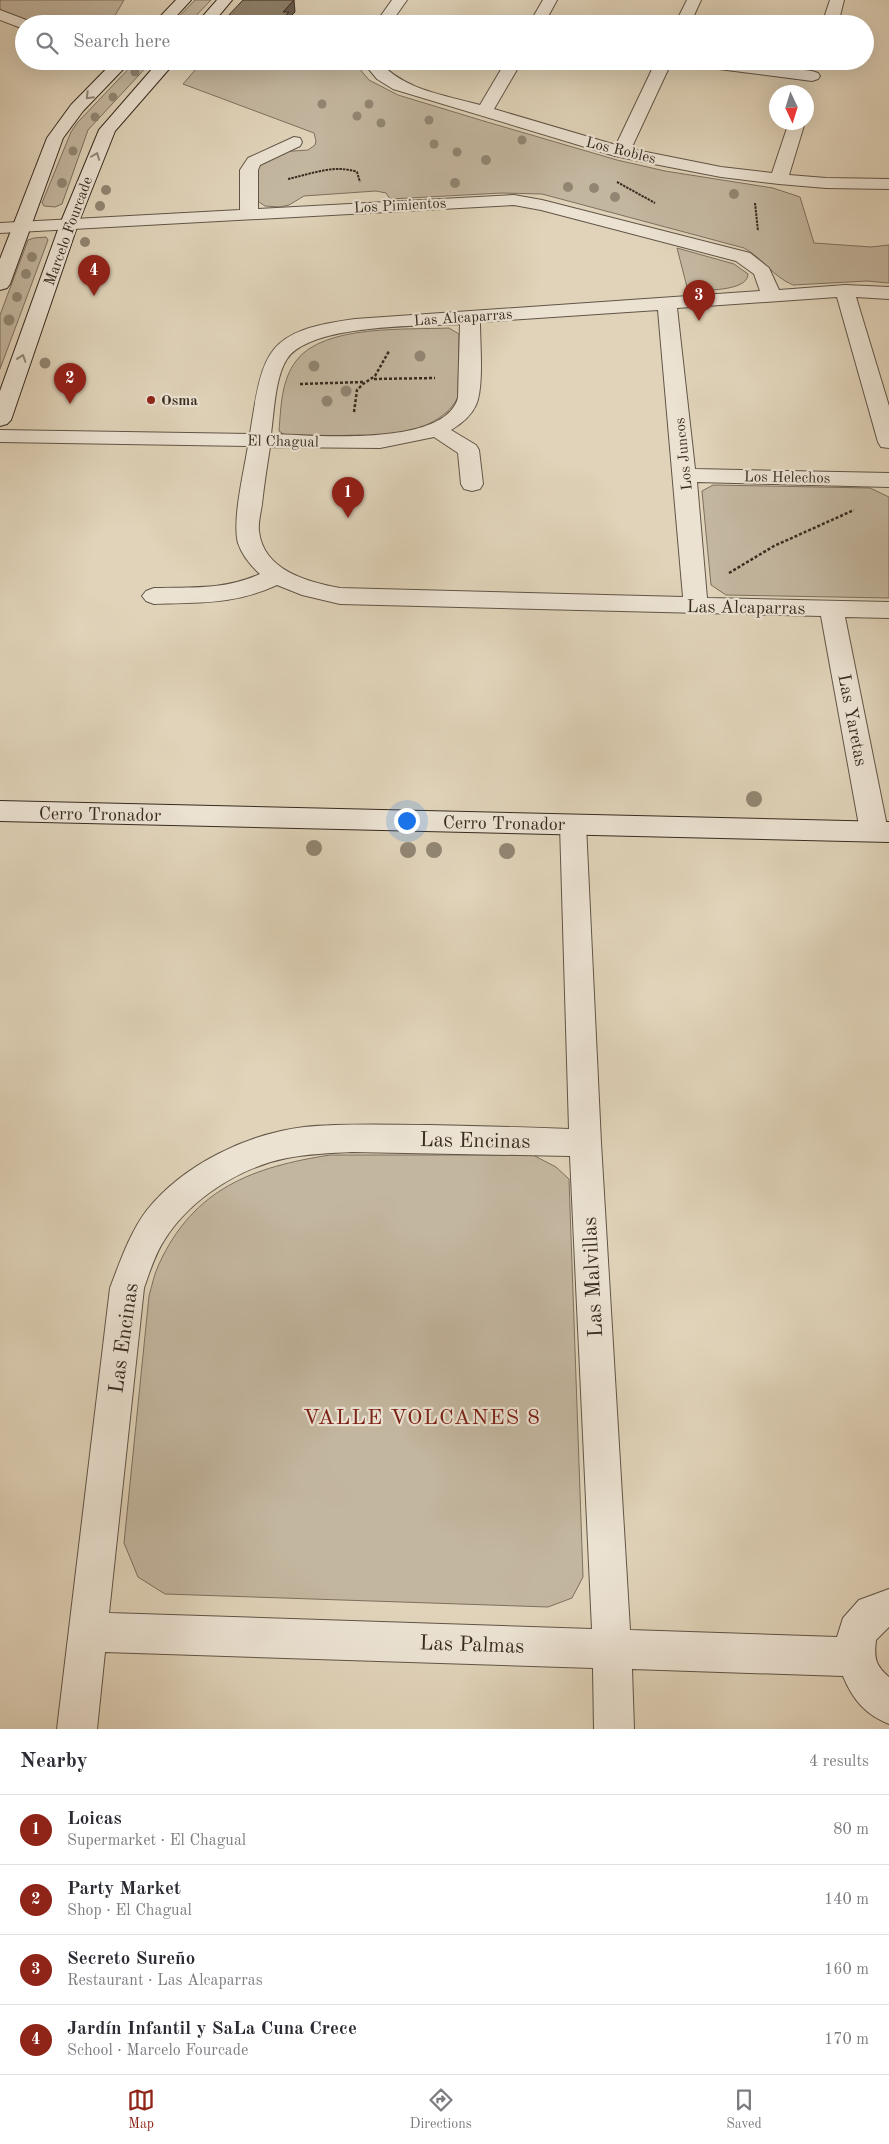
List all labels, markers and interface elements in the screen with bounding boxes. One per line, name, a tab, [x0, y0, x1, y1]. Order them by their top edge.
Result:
search box	[15, 15, 874, 70]
icon: search	[33, 29, 61, 57]
text: Search here	[73, 33, 170, 52]
north arrow	[769, 85, 814, 130]
one-way arrow	[86, 90, 95, 99]
street label: Los Robles	[584, 136, 657, 167]
one-way arrow	[89, 152, 100, 161]
street label: Marcelo Fourcade	[43, 175, 96, 288]
street label: Los Pimientos	[353, 197, 447, 216]
pin: 4	[78, 255, 110, 296]
pin: 3	[683, 280, 715, 321]
street label: Las Alcaparras	[413, 308, 513, 329]
one-way arrow	[16, 354, 26, 362]
pin: 2	[54, 363, 86, 404]
marker: Osma	[145, 394, 157, 406]
place label: Osma	[161, 394, 198, 409]
street label: Los Juncos	[673, 417, 696, 491]
street label: El Chagual	[247, 434, 319, 451]
street label: Los Helechos	[744, 470, 830, 487]
pin: 1	[332, 477, 364, 518]
street label: Las Alcaparras	[686, 598, 806, 618]
street label: Las Yaretas	[834, 673, 870, 768]
street label: Cerro Tronador	[39, 805, 162, 825]
your location	[394, 808, 420, 834]
street label: Cerro Tronador	[443, 814, 566, 834]
street label: Las Encinas	[419, 1130, 531, 1153]
street label: Las Malvillas	[580, 1216, 607, 1338]
street label: Las Encinas	[106, 1282, 143, 1395]
district label: VALLE VOLCANES 8	[303, 1407, 541, 1429]
street label: Las Palmas	[419, 1633, 525, 1658]
text: Nearby	[20, 1751, 88, 1772]
text: 4 results	[809, 1754, 869, 1770]
text: Loicas	[67, 1810, 122, 1829]
text: 1	[31, 1822, 41, 1838]
text: 80 m	[833, 1822, 869, 1838]
text: Supermarket · El Chagual	[67, 1833, 246, 1849]
text: Party Market	[67, 1880, 181, 1899]
text: 2	[31, 1892, 41, 1908]
text: 140 m	[824, 1892, 869, 1908]
text: Shop · El Chagual	[67, 1903, 192, 1919]
text: Secreto Sureño	[67, 1950, 195, 1969]
text: 3	[31, 1962, 41, 1978]
text: 160 m	[824, 1962, 869, 1978]
text: Restaurant · Las Alcaparras	[67, 1973, 263, 1989]
text: Jardín Infantil y SaLa Cuna Crece	[67, 2020, 357, 2039]
text: 4	[31, 2032, 41, 2048]
text: 170 m	[824, 2032, 869, 2048]
text: School · Marcelo Fourcade	[67, 2043, 248, 2059]
tab: Map	[127, 2086, 155, 2133]
tab: Directions	[410, 2086, 472, 2133]
tab: Saved	[726, 2086, 762, 2133]

